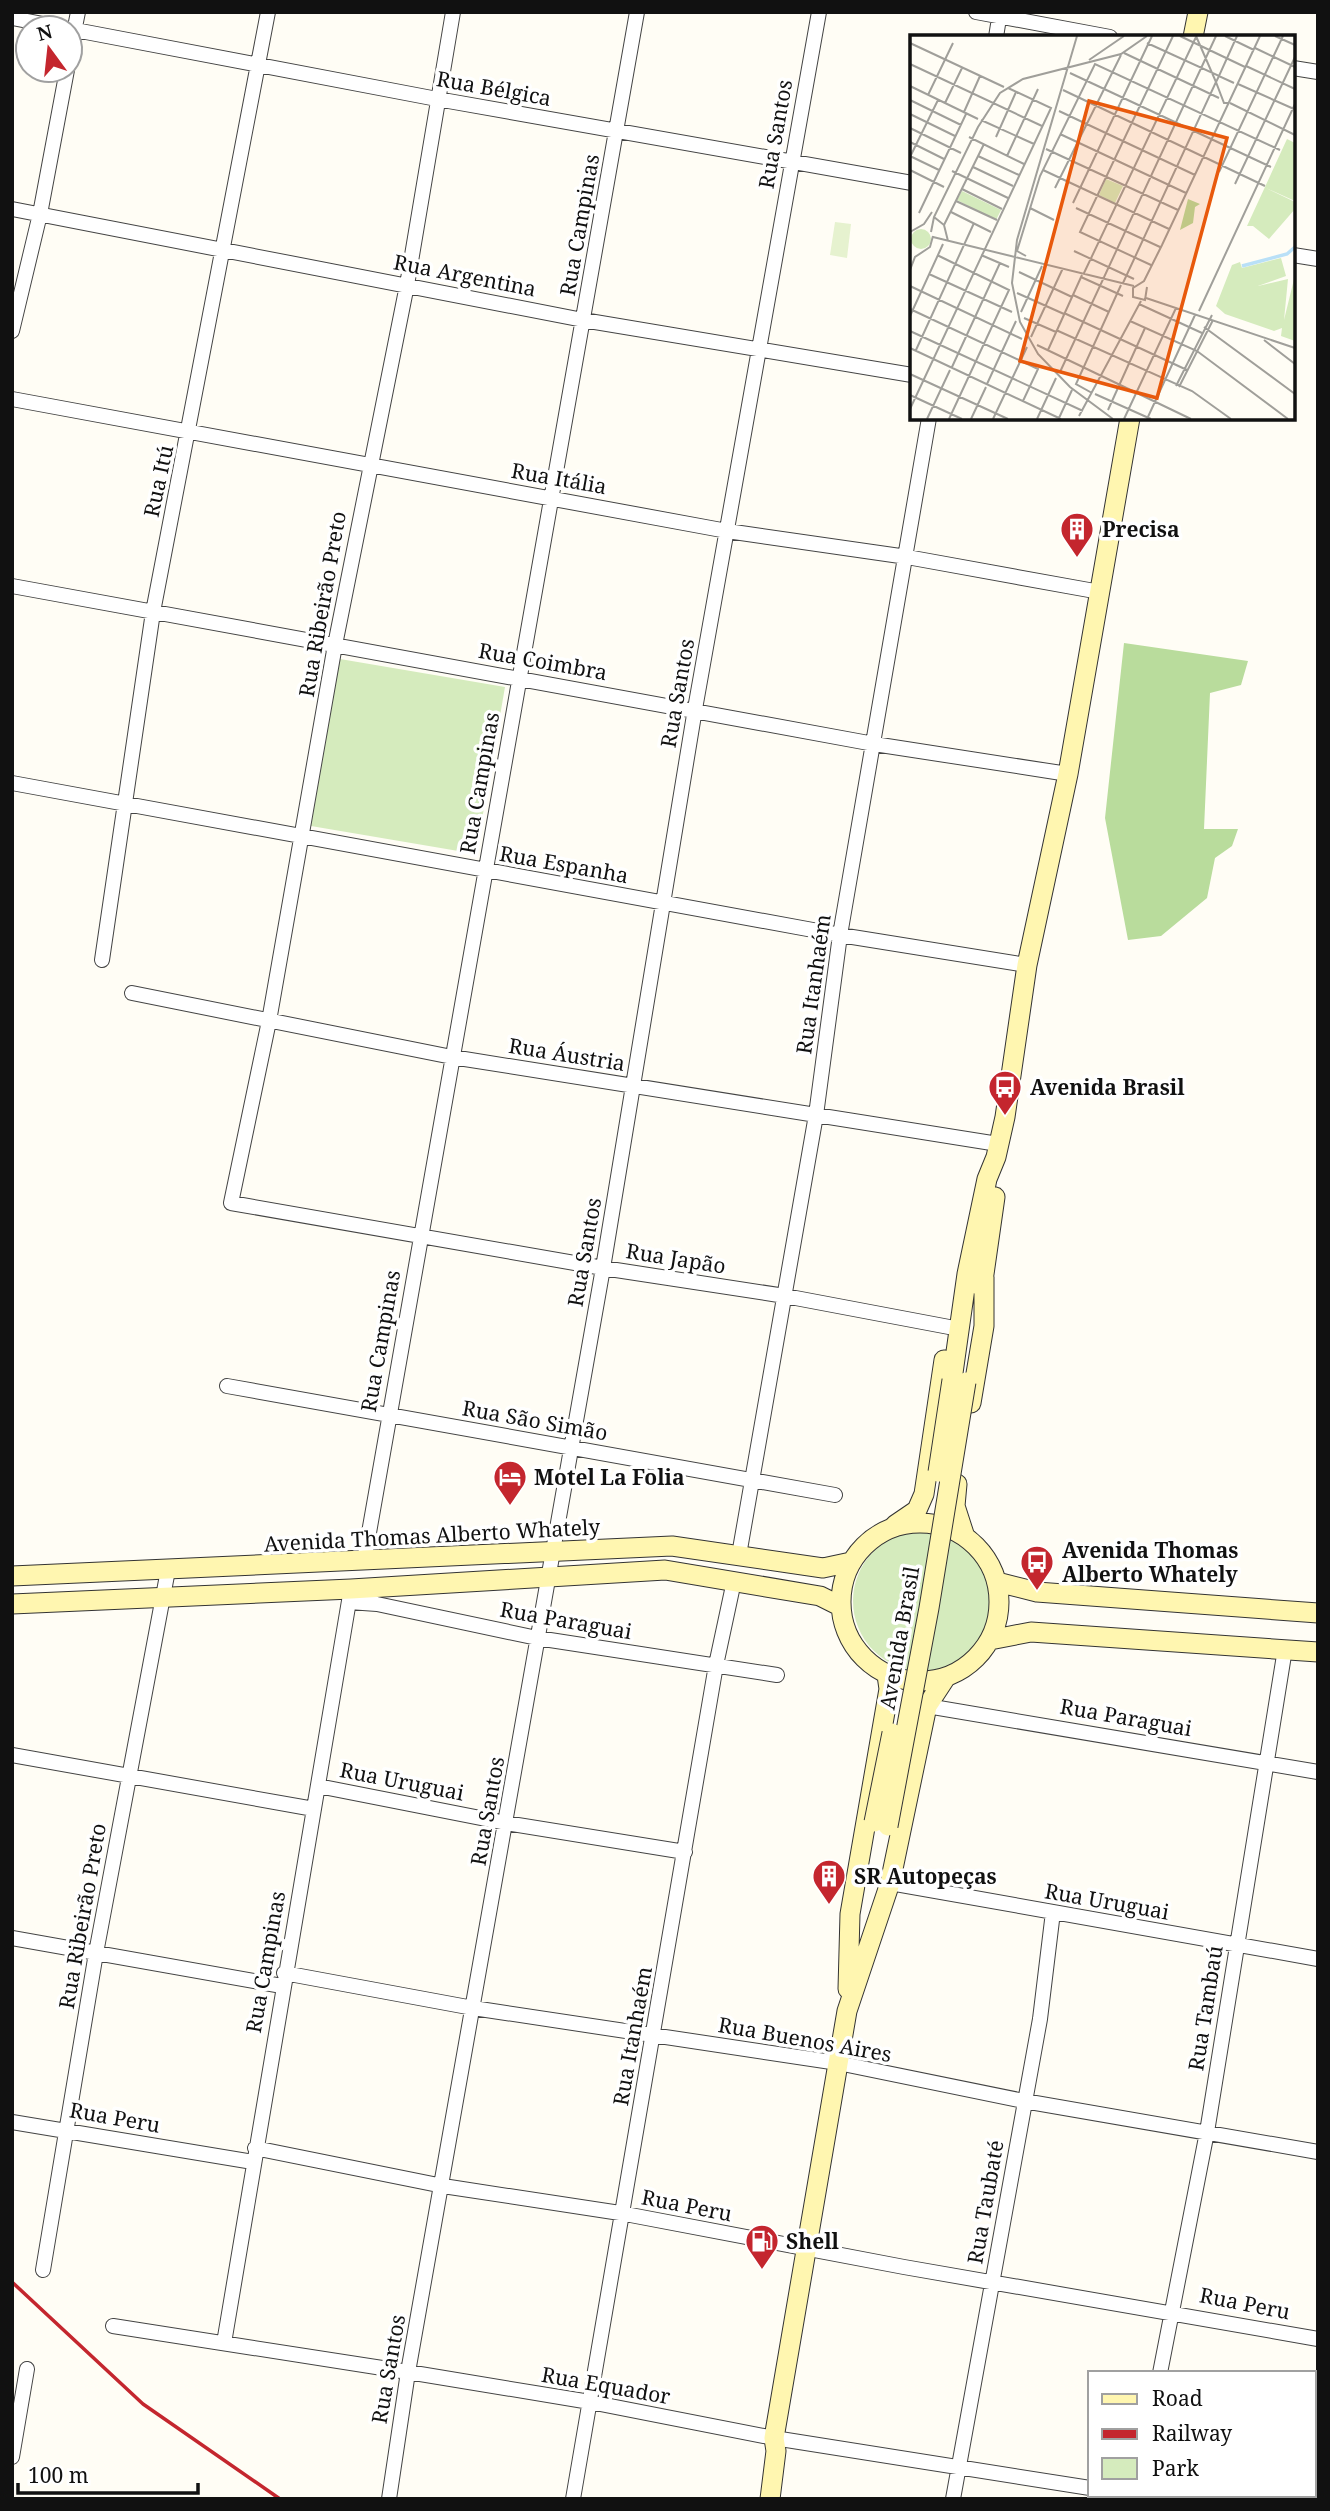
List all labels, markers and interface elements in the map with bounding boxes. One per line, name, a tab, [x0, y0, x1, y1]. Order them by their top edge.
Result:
north arrow	[14, 14, 84, 84]
text: N	[34, 18, 55, 47]
inset map	[910, 35, 1295, 420]
street label: Rua Bélgica	[434, 64, 554, 112]
street label: Rua Santos	[752, 77, 798, 191]
street label: Rua Campinas	[553, 152, 605, 298]
street label: Rua Argentina	[391, 247, 539, 303]
street label: Rua Itú	[137, 442, 179, 520]
street label: Rua Itália	[509, 456, 609, 500]
street label: Rua Ribeirão Preto	[292, 509, 352, 699]
building icon: Precisa	[1058, 510, 1096, 559]
place label: Precisa	[1102, 515, 1180, 543]
street label: Rua Coimbra	[476, 636, 610, 686]
street label: Rua Santos	[654, 636, 700, 750]
street label: Rua Campinas	[453, 710, 505, 856]
street label: Rua Espanha	[497, 839, 631, 889]
street label: Rua Itanhaém	[789, 912, 837, 1056]
street label: Rua Áustria	[507, 1031, 627, 1077]
bus stop icon: Avenida Brasil	[986, 1068, 1024, 1117]
place label: Avenida Brasil	[1030, 1073, 1185, 1101]
street label: Rua Santos	[561, 1195, 607, 1309]
street label: Rua Japão	[624, 1236, 728, 1280]
street label: Rua Campinas	[354, 1268, 406, 1414]
street label: Rua São Simão	[460, 1393, 610, 1447]
hotel icon: Motel La Folia	[491, 1458, 529, 1507]
place label: Motel La Folia	[534, 1463, 685, 1491]
street label: Avenida Thomas Alberto Whately	[263, 1512, 601, 1558]
place label: Avenida Thomas Alberto Whately	[1062, 1536, 1239, 1588]
bus stop icon: Avenida Thomas Alberto Whately	[1018, 1543, 1056, 1592]
street label: Avenida Brasil	[873, 1564, 925, 1712]
street label: Rua Paraguai	[498, 1595, 634, 1645]
street label: Rua Paraguai	[1058, 1692, 1194, 1742]
street label: Rua Santos	[464, 1754, 510, 1868]
street label: Rua Uruguai	[338, 1755, 467, 1807]
street label: Rua Ribeirão Preto	[52, 1821, 112, 2011]
building icon: SR Autopeças	[810, 1857, 848, 1906]
place label: SR Autopeças	[854, 1862, 997, 1890]
street label: Rua Uruguai	[1043, 1876, 1172, 1926]
street label: Rua Campinas	[239, 1889, 291, 2035]
street label: Rua Tambaú	[1181, 1943, 1229, 2073]
street label: Rua Itanhaém	[606, 1964, 658, 2108]
street label: Rua Buenos Aires	[716, 2010, 894, 2068]
street label: Rua Peru	[67, 2095, 163, 2139]
street label: Rua Taubaté	[960, 2138, 1010, 2266]
street label: Rua Peru	[639, 2183, 735, 2227]
fuel station icon: Shell	[743, 2222, 781, 2271]
place label: Shell	[786, 2227, 840, 2255]
street label: Rua Peru	[1197, 2281, 1293, 2325]
street label: Rua Santos	[365, 2312, 411, 2426]
street label: Rua Equador	[539, 2360, 673, 2410]
legend	[1088, 2371, 1316, 2497]
text: Road	[1152, 2384, 1203, 2412]
text: Railway	[1152, 2419, 1232, 2447]
scale bar	[18, 2452, 198, 2496]
text: Park	[1152, 2454, 1199, 2482]
text: 100 m	[28, 2461, 89, 2489]

